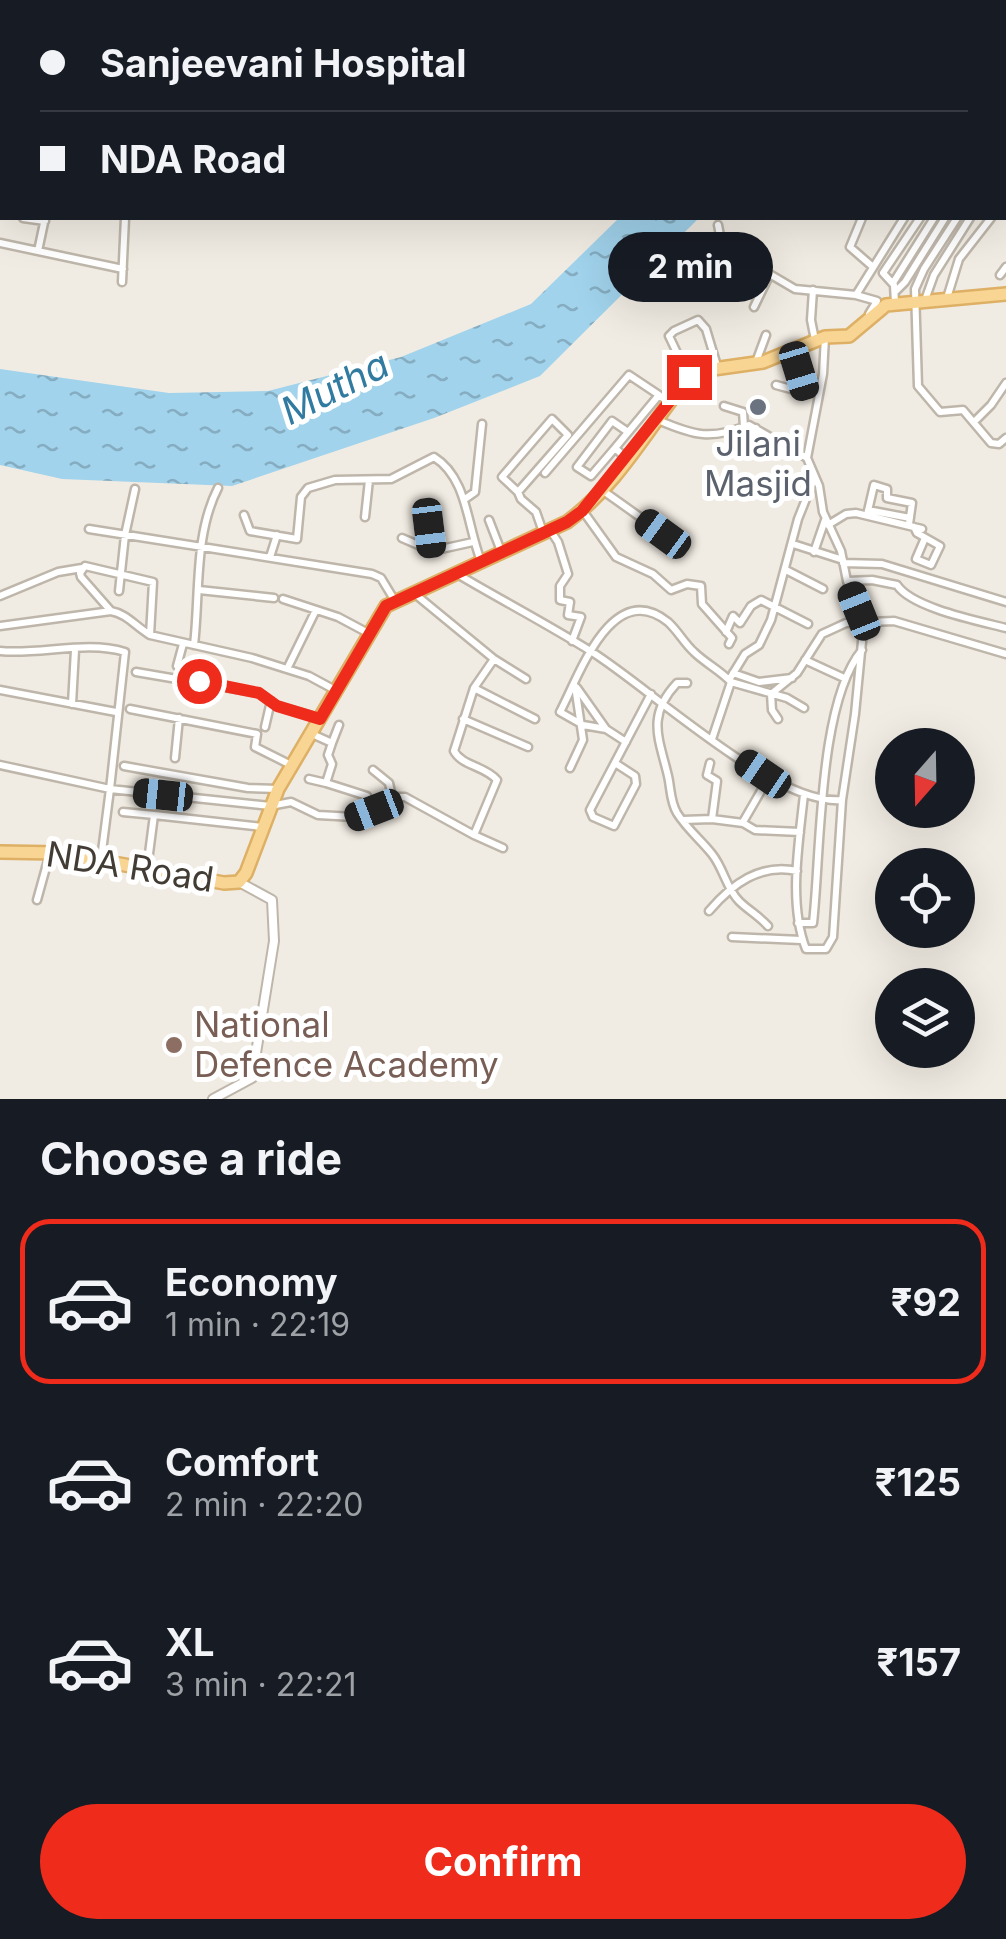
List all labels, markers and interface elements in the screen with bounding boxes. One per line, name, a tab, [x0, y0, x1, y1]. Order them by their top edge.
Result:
text: Sanjeevani Hospital	[100, 40, 467, 86]
text: NDA Road	[100, 136, 286, 182]
callout: 2 min	[606, 232, 772, 302]
text: 2 min	[648, 247, 733, 286]
car	[776, 338, 822, 404]
water label: Mutha	[273, 340, 396, 434]
route end	[667, 355, 712, 400]
marker: Jilani Masjid	[747, 396, 769, 418]
place label: Jilani Masjid	[704, 422, 812, 504]
car	[410, 496, 448, 560]
car	[630, 504, 696, 564]
car	[834, 578, 884, 644]
route start	[177, 659, 222, 704]
north arrow	[875, 728, 975, 828]
map controls	[875, 728, 975, 1068]
car	[730, 745, 796, 803]
car	[132, 777, 194, 813]
car	[341, 785, 407, 835]
street label: NDA Road	[43, 832, 217, 900]
button: locate	[875, 848, 975, 948]
button: layers	[875, 968, 975, 1068]
place label: National Defence Academy	[194, 1003, 499, 1085]
marker: National Defence Academy	[163, 1034, 185, 1056]
text: Choose a ride	[40, 1131, 342, 1186]
icon: car	[45, 1257, 135, 1347]
text: Economy	[165, 1259, 338, 1305]
text: ₹92	[891, 1279, 961, 1325]
text: 1 min · 22:19	[165, 1305, 350, 1344]
icon: car	[45, 1437, 135, 1527]
text: Comfort	[165, 1439, 319, 1485]
text: ₹125	[875, 1459, 961, 1505]
text: 2 min · 22:20	[165, 1485, 363, 1524]
icon: car	[45, 1617, 135, 1707]
text: XL	[165, 1619, 215, 1665]
text: ₹157	[877, 1639, 961, 1685]
text: 3 min · 22:21	[165, 1665, 356, 1704]
button: Confirm	[40, 1804, 966, 1919]

